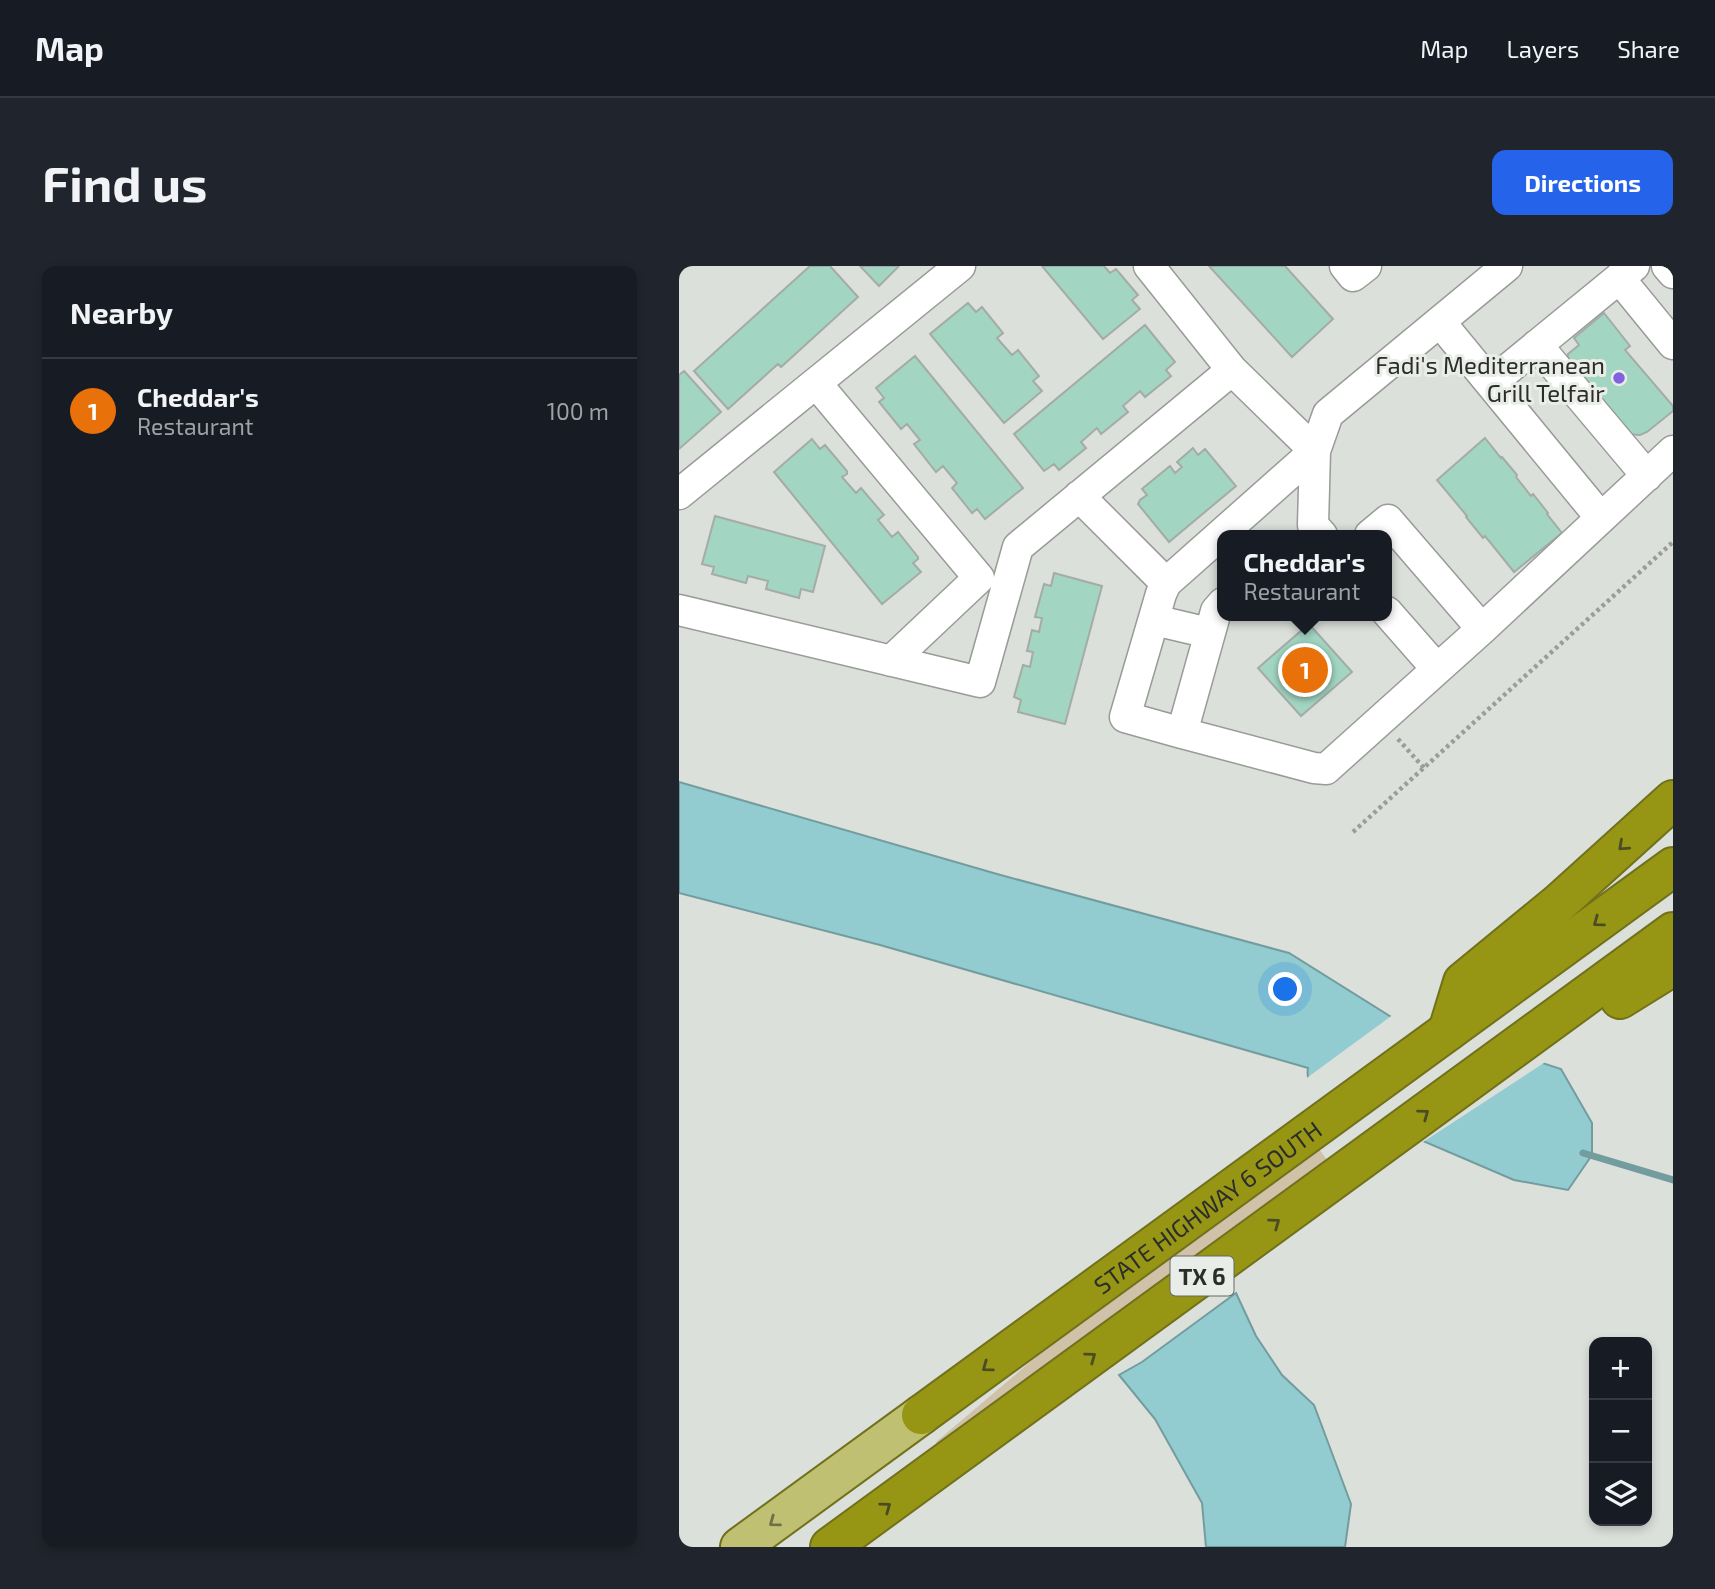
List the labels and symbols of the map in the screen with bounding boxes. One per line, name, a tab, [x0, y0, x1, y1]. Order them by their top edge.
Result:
place label: Fadi's Mediterranean Grill Telfair	[1375, 350, 1605, 407]
marker: Fadi's Mediterranean Grill Telfair	[1611, 370, 1627, 386]
pin: 1	[1282, 644, 1328, 696]
one-way arrow	[1618, 838, 1631, 850]
one-way arrow	[1593, 914, 1606, 926]
your location	[1268, 972, 1302, 1006]
one-way arrow	[1416, 1110, 1429, 1123]
street label: STATE HIGHWAY 6 SOUTH	[1088, 1114, 1327, 1299]
one-way arrow	[1267, 1219, 1280, 1231]
road number: TX 6	[1170, 1256, 1233, 1296]
one-way arrow	[1083, 1353, 1096, 1366]
one-way arrow	[982, 1359, 995, 1371]
one-way arrow	[878, 1503, 890, 1515]
one-way arrow	[770, 1514, 782, 1526]

